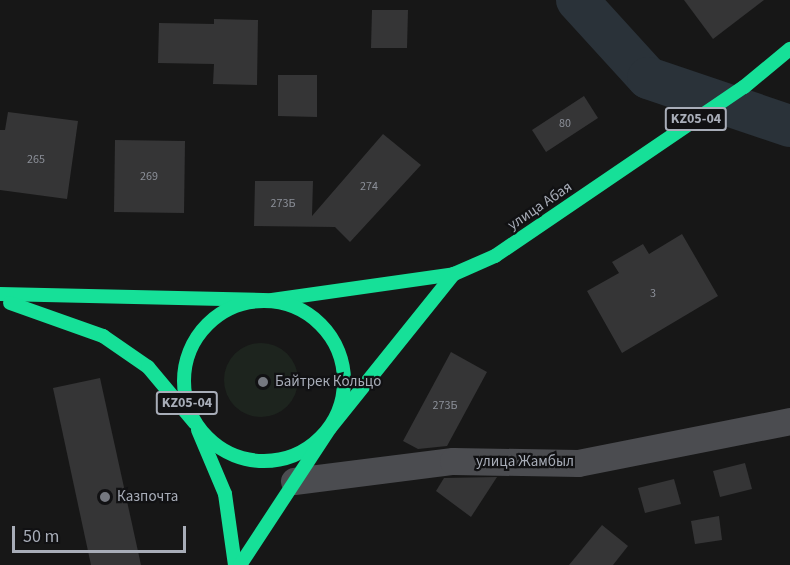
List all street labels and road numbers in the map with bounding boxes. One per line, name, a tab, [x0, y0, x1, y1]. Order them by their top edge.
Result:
road number: KZ05-04	[664, 108, 728, 130]
street label: улица Абая	[504, 178, 576, 234]
road number: KZ05-04	[156, 392, 219, 414]
street label: улица Жамбыл	[476, 453, 574, 471]

